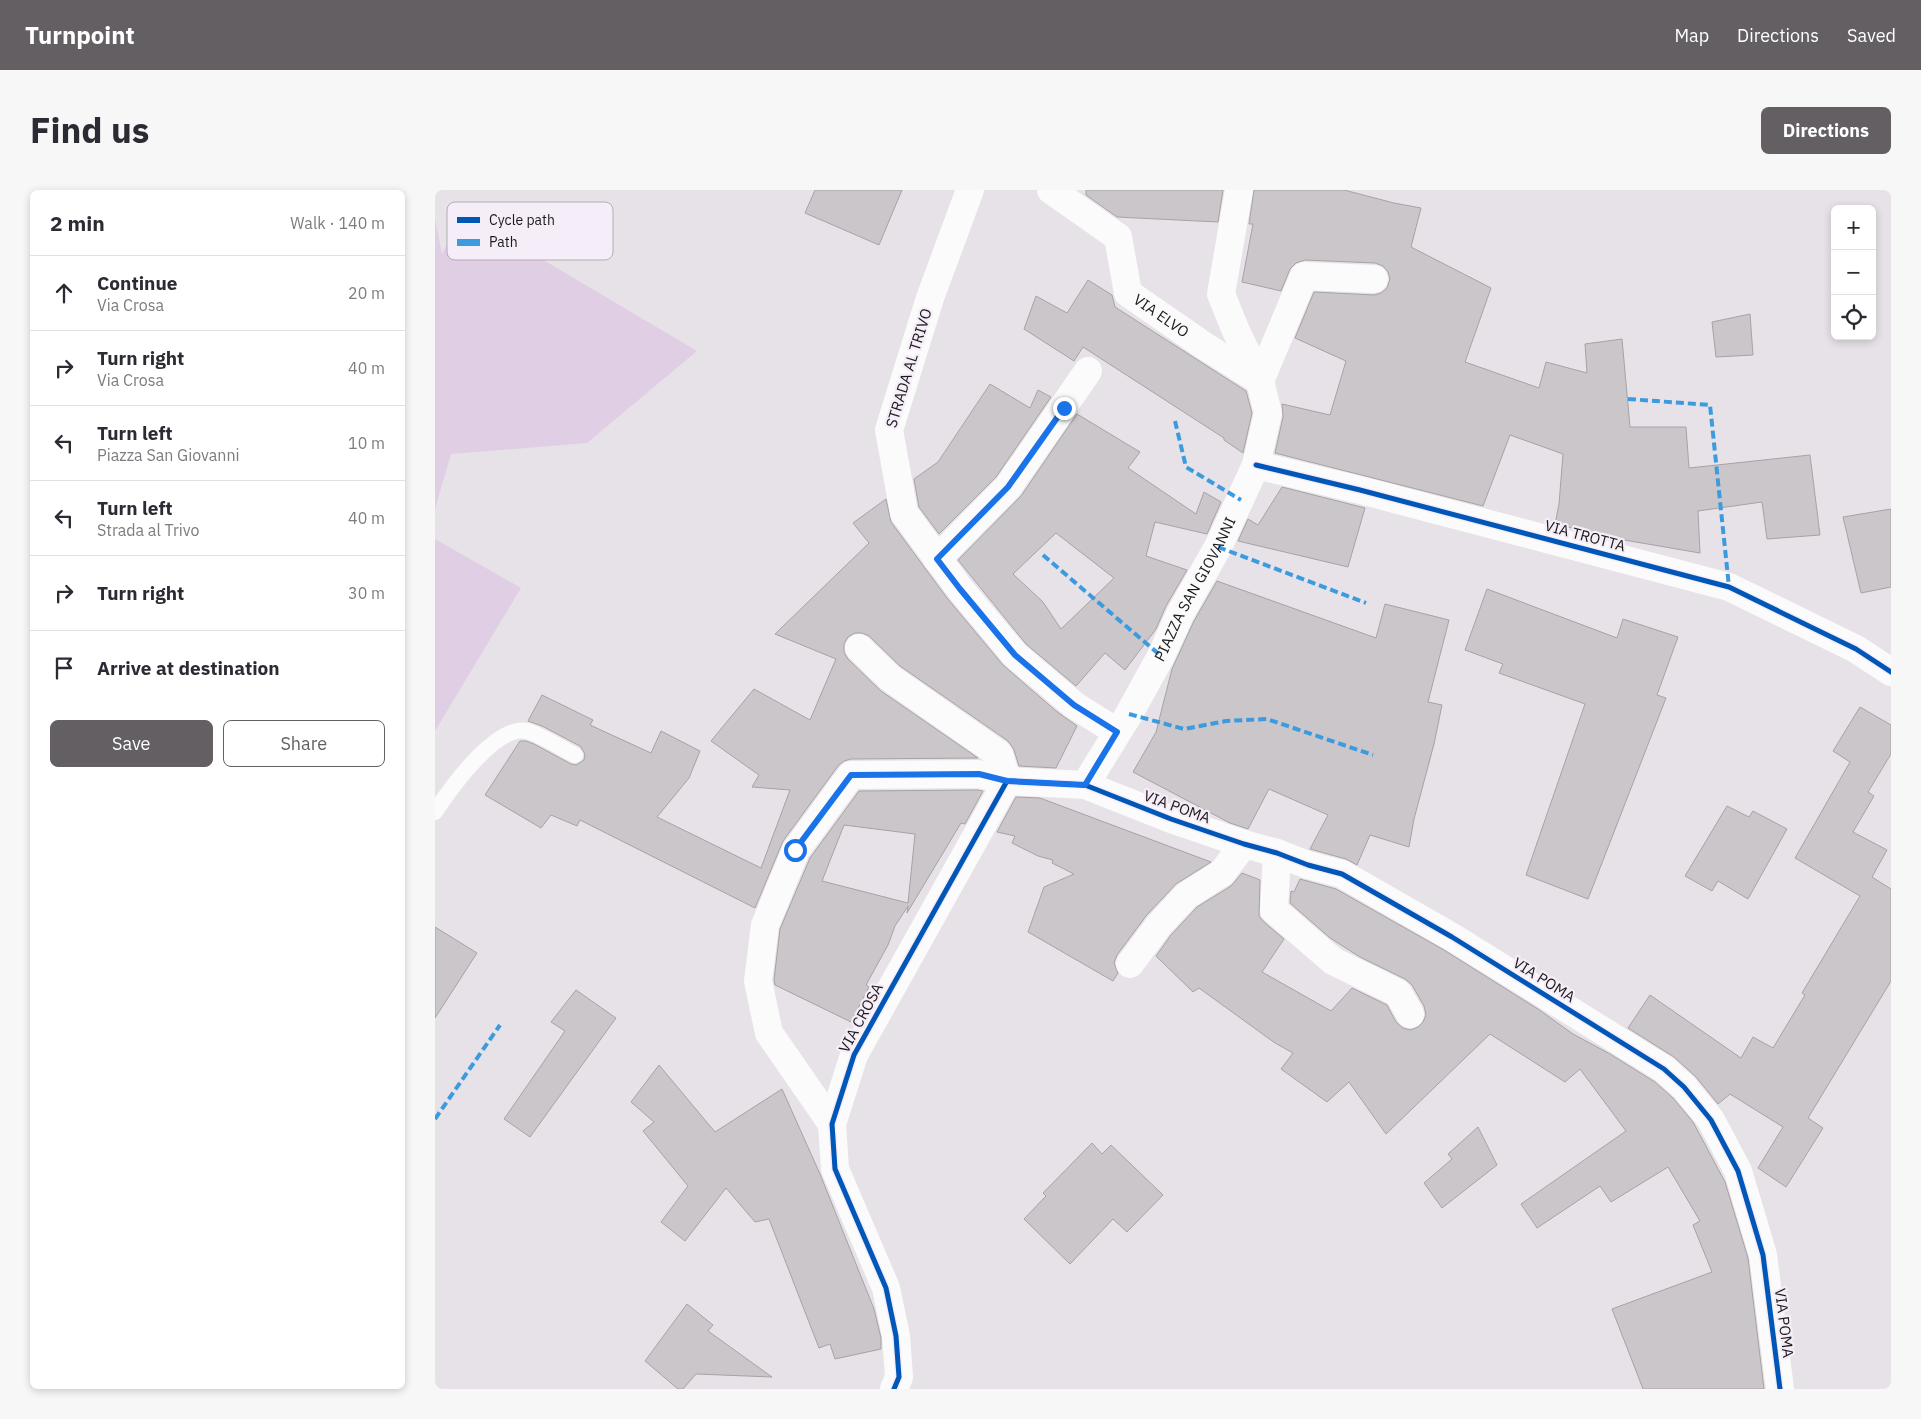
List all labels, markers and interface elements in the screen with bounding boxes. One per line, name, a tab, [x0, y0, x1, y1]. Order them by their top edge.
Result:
text: Turnpoint	[25, 19, 135, 51]
text: Map	[1674, 24, 1709, 47]
text: Directions	[1737, 24, 1819, 47]
text: Saved	[1847, 24, 1896, 47]
text: Find us	[30, 107, 149, 153]
button: Directions	[1761, 107, 1891, 154]
legend	[447, 202, 613, 260]
map controls	[1831, 205, 1876, 340]
button: +	[1831, 205, 1876, 250]
text: 2 min	[50, 209, 105, 237]
text: Cycle path	[489, 211, 555, 229]
text: Walk · 140 m	[290, 213, 385, 233]
text: Path	[489, 233, 518, 251]
button: −	[1831, 250, 1876, 295]
text: Continue	[97, 271, 177, 295]
icon: ahead	[50, 279, 78, 307]
text: 20 m	[348, 283, 385, 303]
street label: VIA ELVO	[1130, 290, 1193, 341]
text: Via Crosa	[97, 295, 164, 315]
button: locate	[1831, 295, 1876, 340]
street label: STRADA AL TRIVO	[881, 306, 936, 430]
text: Turn right	[97, 346, 184, 370]
icon: right	[50, 354, 78, 382]
text: 40 m	[348, 358, 385, 378]
text: Via Crosa	[97, 370, 164, 390]
route end	[1053, 397, 1076, 420]
text: Turn left	[97, 421, 173, 445]
icon: left	[50, 429, 78, 457]
text: 10 m	[348, 433, 385, 453]
text: Piazza San Giovanni	[97, 445, 240, 465]
text: Turn left	[97, 496, 173, 520]
icon: left	[50, 504, 78, 532]
text: 40 m	[348, 508, 385, 528]
street label: PIAZZA SAN GIOVANNI	[1150, 514, 1240, 665]
street label: VIA TROTTA	[1543, 516, 1628, 556]
text: Strada al Trivo	[97, 520, 200, 540]
icon: right	[50, 579, 78, 607]
text: Turn right	[97, 581, 184, 605]
text: 30 m	[348, 583, 385, 603]
icon: arrive	[50, 654, 78, 682]
text: Arrive at destination	[97, 656, 280, 680]
button: Save	[50, 720, 213, 767]
button: Share	[223, 720, 385, 767]
street label: VIA POMA	[1141, 786, 1214, 828]
route start	[784, 839, 807, 862]
street label: VIA POMA	[1510, 953, 1579, 1006]
street label: VIA CROSA	[834, 979, 887, 1056]
street label: VIA POMA	[1771, 1287, 1798, 1359]

